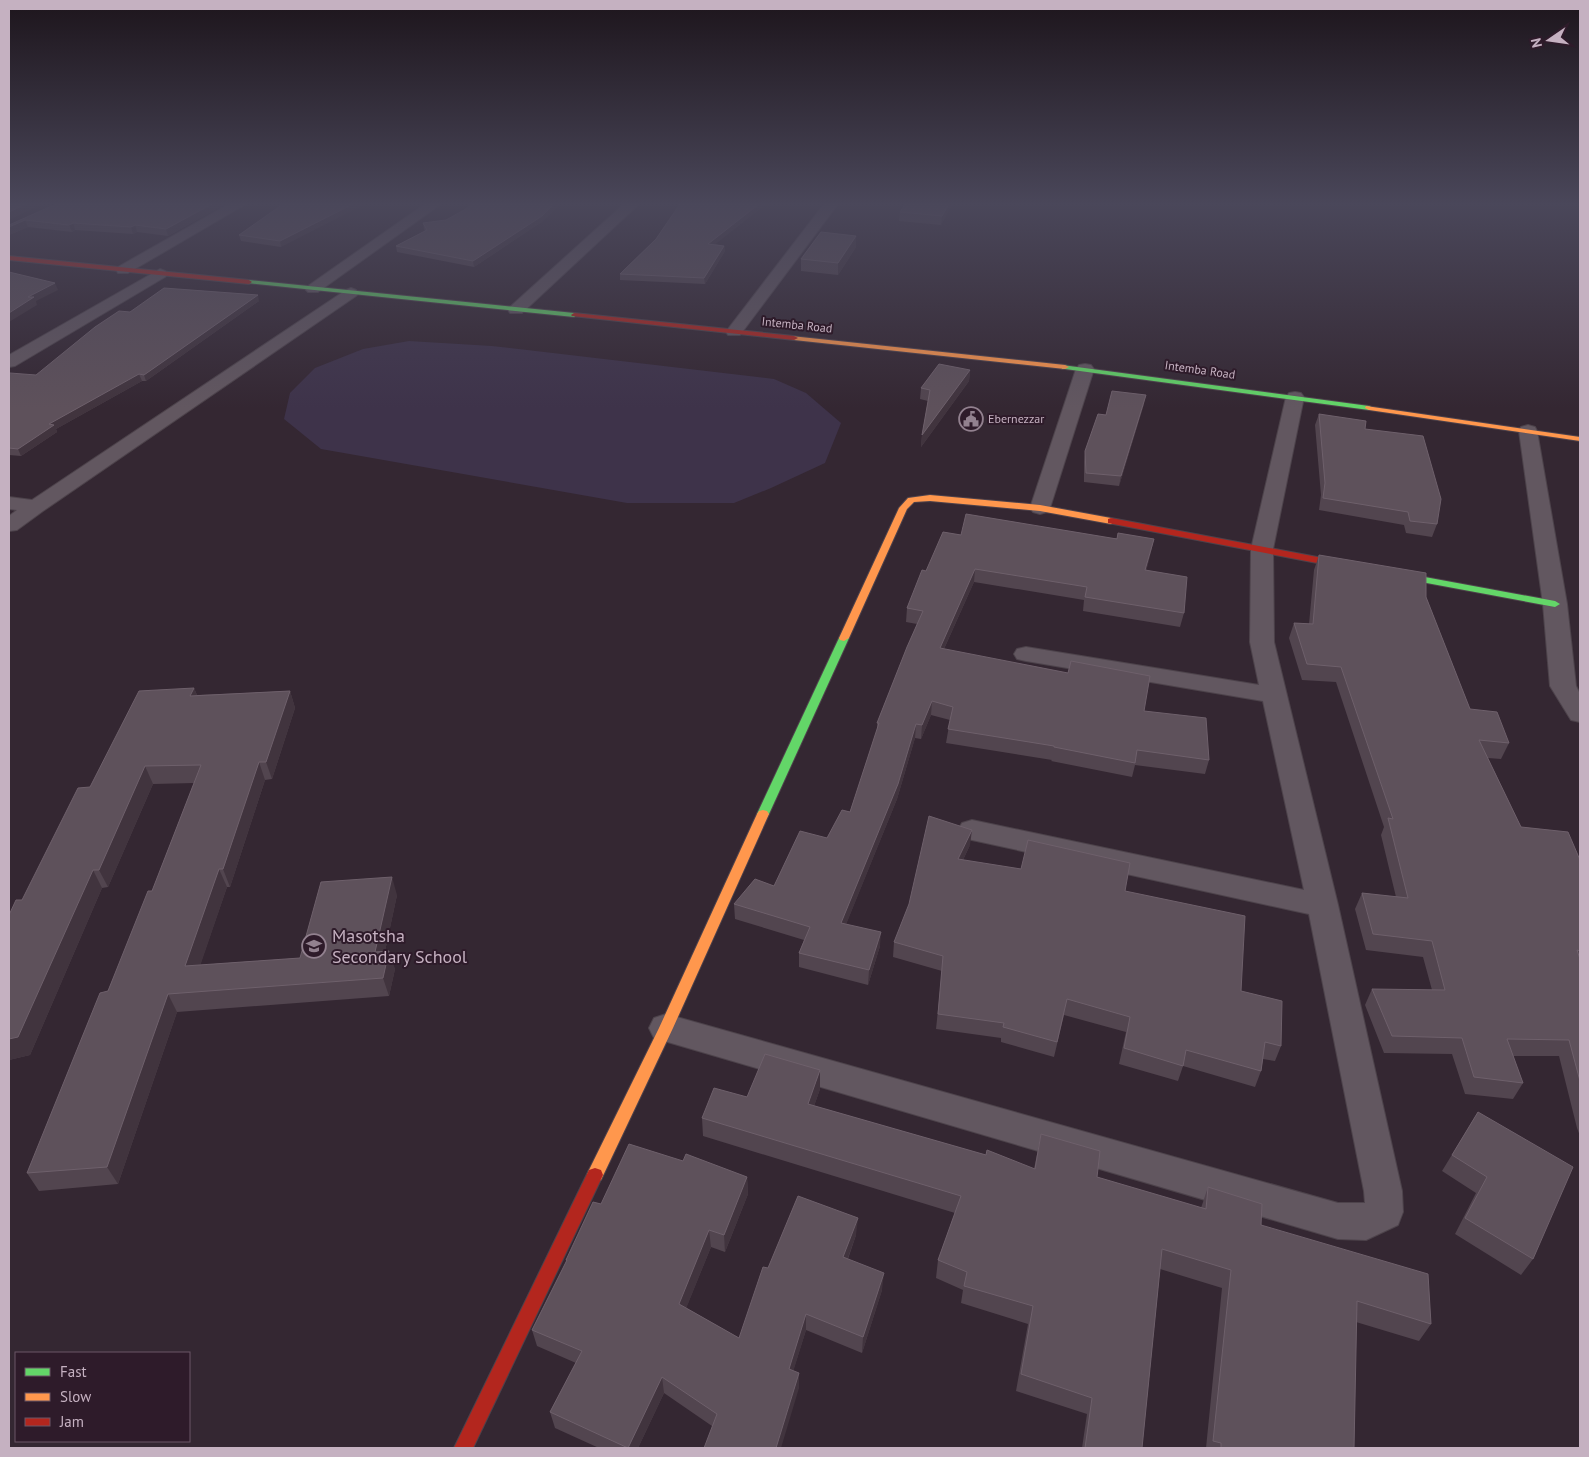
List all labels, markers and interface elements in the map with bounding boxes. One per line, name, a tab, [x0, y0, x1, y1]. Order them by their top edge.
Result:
north arrow	[1524, 15, 1574, 65]
text: N	[1527, 36, 1546, 49]
street label: Intemba Road	[761, 313, 833, 336]
street label: Intemba Road	[1164, 357, 1236, 382]
public building icon: Ebernezzar	[958, 406, 984, 432]
place label: Ebernezzar	[988, 411, 1044, 426]
place label: Masotsha Secondary School	[332, 924, 468, 968]
school or university icon: Masotsha Secondary School	[301, 933, 327, 959]
legend	[15, 1352, 190, 1442]
text: Fast	[60, 1362, 87, 1381]
text: Slow	[60, 1387, 91, 1406]
text: Jam	[59, 1412, 84, 1431]

